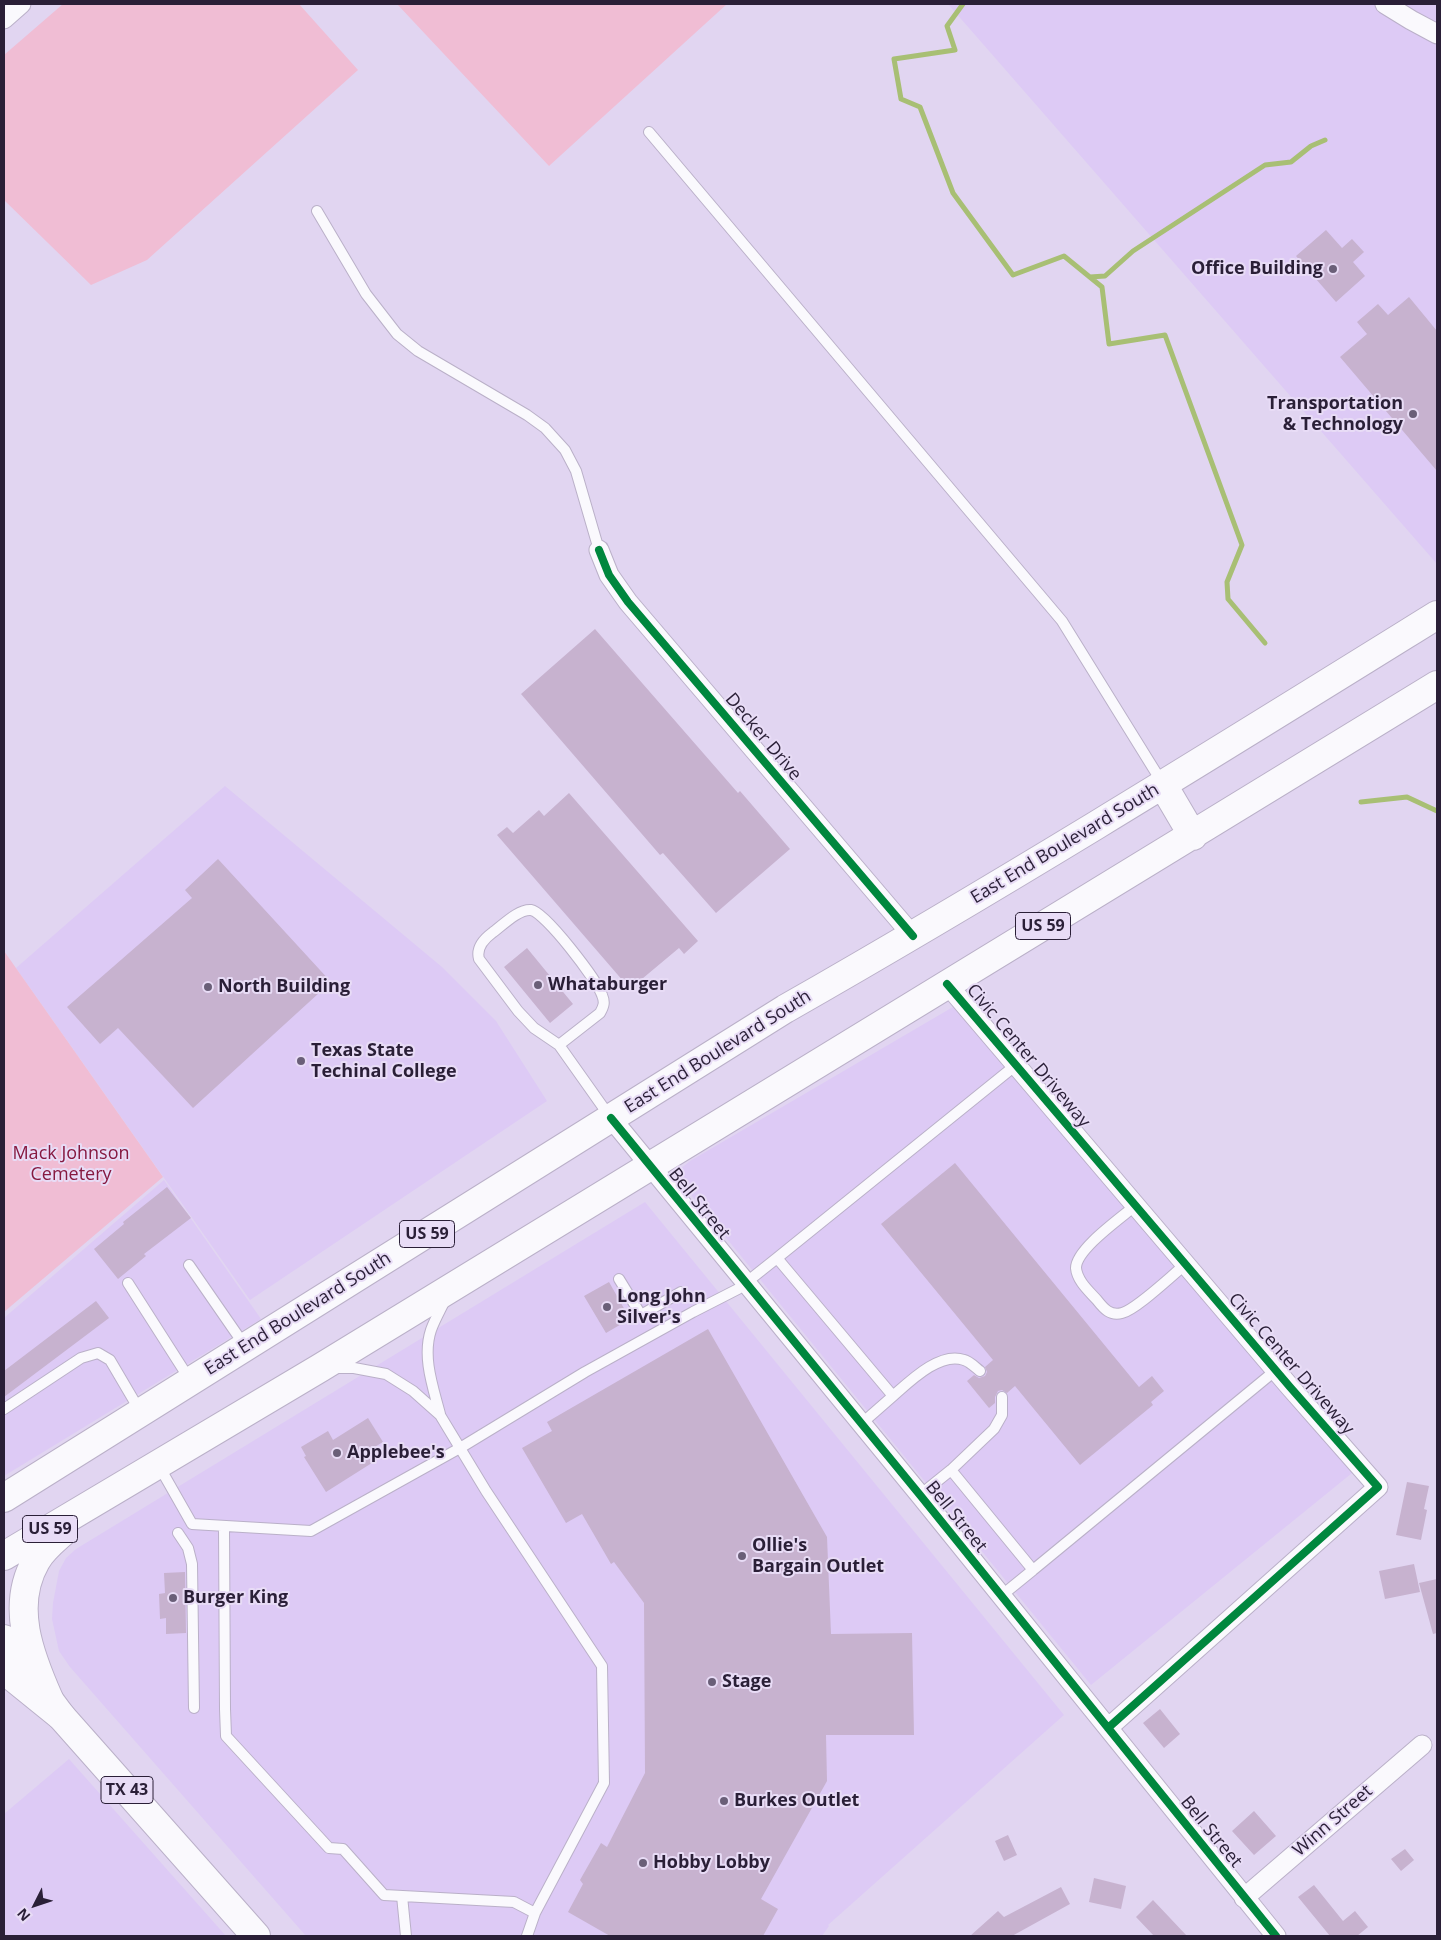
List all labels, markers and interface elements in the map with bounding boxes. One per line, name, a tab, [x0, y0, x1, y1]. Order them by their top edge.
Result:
place label: Office Building	[1191, 258, 1323, 280]
marker: Office Building	[1327, 263, 1339, 275]
place label: Transportation & Technology	[1267, 393, 1403, 436]
marker: Transportation & Technology	[1407, 408, 1419, 420]
street label: Decker Drive	[720, 689, 806, 785]
street label: East End Boulevard South	[967, 779, 1163, 909]
road number: US 59	[1016, 912, 1070, 939]
place label: Whataburger	[548, 974, 667, 996]
place label: North Building	[218, 976, 350, 998]
marker: Whataburger	[532, 979, 544, 991]
street label: Civic Center Driveway	[962, 980, 1094, 1132]
marker: North Building	[202, 981, 214, 993]
street label: East End Boulevard South	[621, 986, 815, 1118]
place label: Texas State Techinal College	[311, 1040, 457, 1082]
marker: Texas State Techinal College	[295, 1055, 307, 1067]
park label: Mack Johnson Cemetery	[12, 1143, 130, 1186]
street label: Bell Street	[664, 1164, 734, 1244]
road number: US 59	[400, 1220, 454, 1248]
street label: East End Boulevard South	[201, 1248, 395, 1380]
place label: Long John Silver's	[617, 1286, 706, 1328]
street label: Civic Center Driveway	[1224, 1289, 1358, 1439]
marker: Long John Silver's	[601, 1301, 613, 1313]
place label: Applebee's	[347, 1442, 445, 1464]
marker: Applebee's	[331, 1447, 343, 1459]
street label: Bell Street	[921, 1477, 991, 1557]
road number: US 59	[22, 1516, 78, 1542]
place label: Ollie's Bargain Outlet	[752, 1535, 884, 1578]
marker: Ollie's Bargain Outlet	[736, 1550, 748, 1562]
place label: Burger King	[183, 1587, 288, 1609]
marker: Burger King	[167, 1592, 179, 1604]
place label: Stage	[722, 1671, 771, 1693]
marker: Stage	[706, 1676, 718, 1688]
road number: TX 43	[101, 1776, 153, 1804]
street label: Winn Street	[1289, 1781, 1377, 1861]
place label: Burkes Outlet	[734, 1790, 859, 1812]
street label: Bell Street	[1176, 1792, 1246, 1872]
marker: Burkes Outlet	[718, 1795, 730, 1807]
place label: Hobby Lobby	[653, 1852, 770, 1874]
marker: Hobby Lobby	[637, 1857, 649, 1869]
north arrow	[10, 1880, 60, 1930]
text: N	[12, 1905, 34, 1926]

